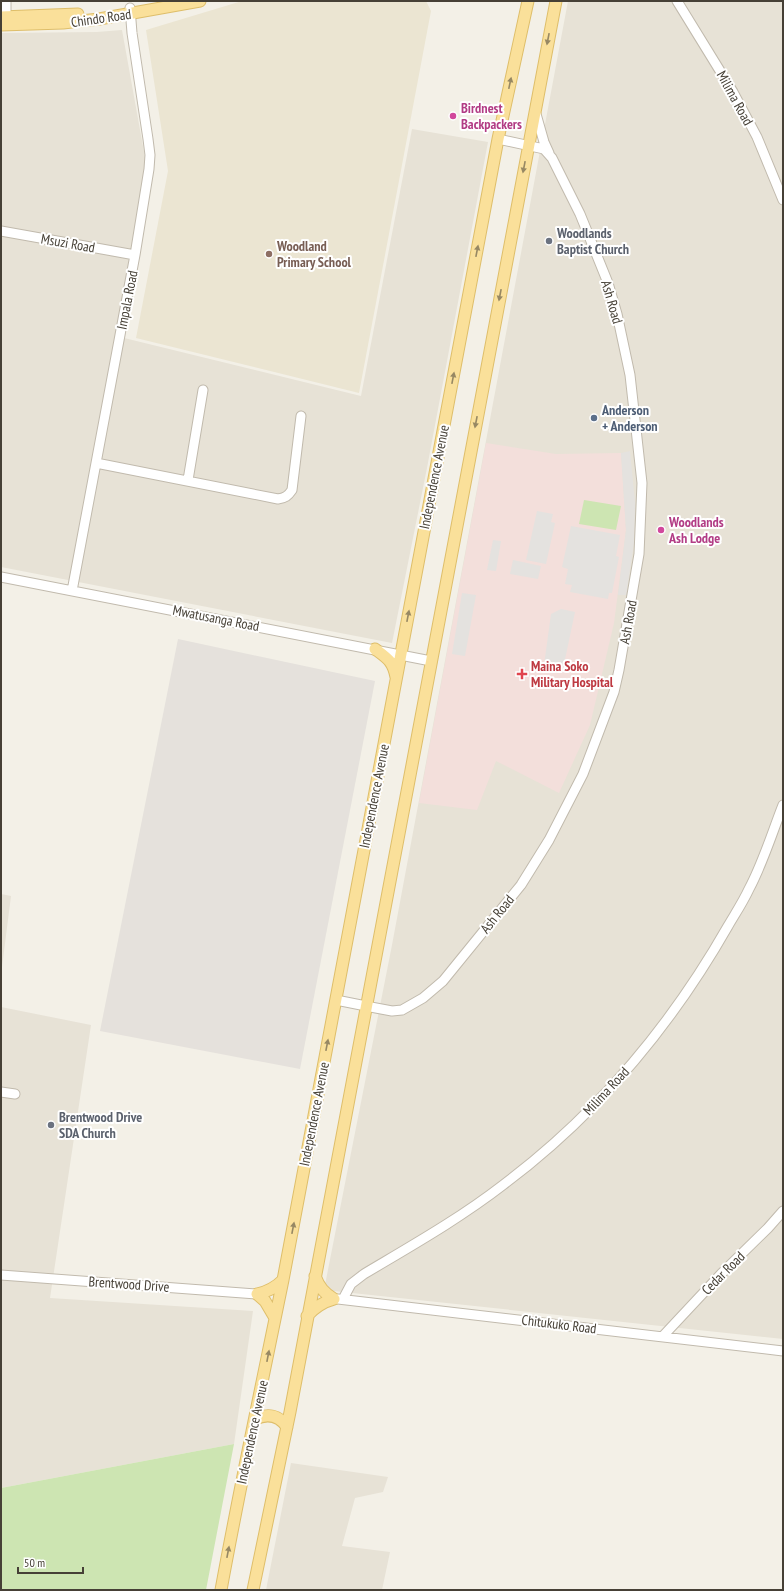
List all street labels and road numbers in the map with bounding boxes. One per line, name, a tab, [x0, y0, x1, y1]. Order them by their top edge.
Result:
street label: Chindo Road	[70, 5, 132, 31]
street label: Milima Road	[713, 67, 757, 129]
street label: Msuzi Road	[40, 229, 96, 257]
street label: Impala Road	[112, 269, 142, 331]
street label: Ash Road	[597, 278, 627, 326]
street label: Independence Avenue	[415, 423, 453, 531]
street label: Ash Road	[615, 599, 641, 645]
street label: Mwatusanga Road	[171, 601, 261, 635]
street label: Independence Avenue	[355, 742, 393, 850]
street label: Ash Road	[476, 891, 518, 937]
street label: Independence Avenue	[295, 1060, 333, 1168]
street label: Milima Road	[579, 1063, 633, 1119]
street label: Cedar Road	[697, 1247, 749, 1299]
street label: Brentwood Drive	[88, 1272, 170, 1296]
street label: Chitukuko Road	[521, 1310, 597, 1338]
street label: Independence Avenue	[232, 1378, 272, 1486]

